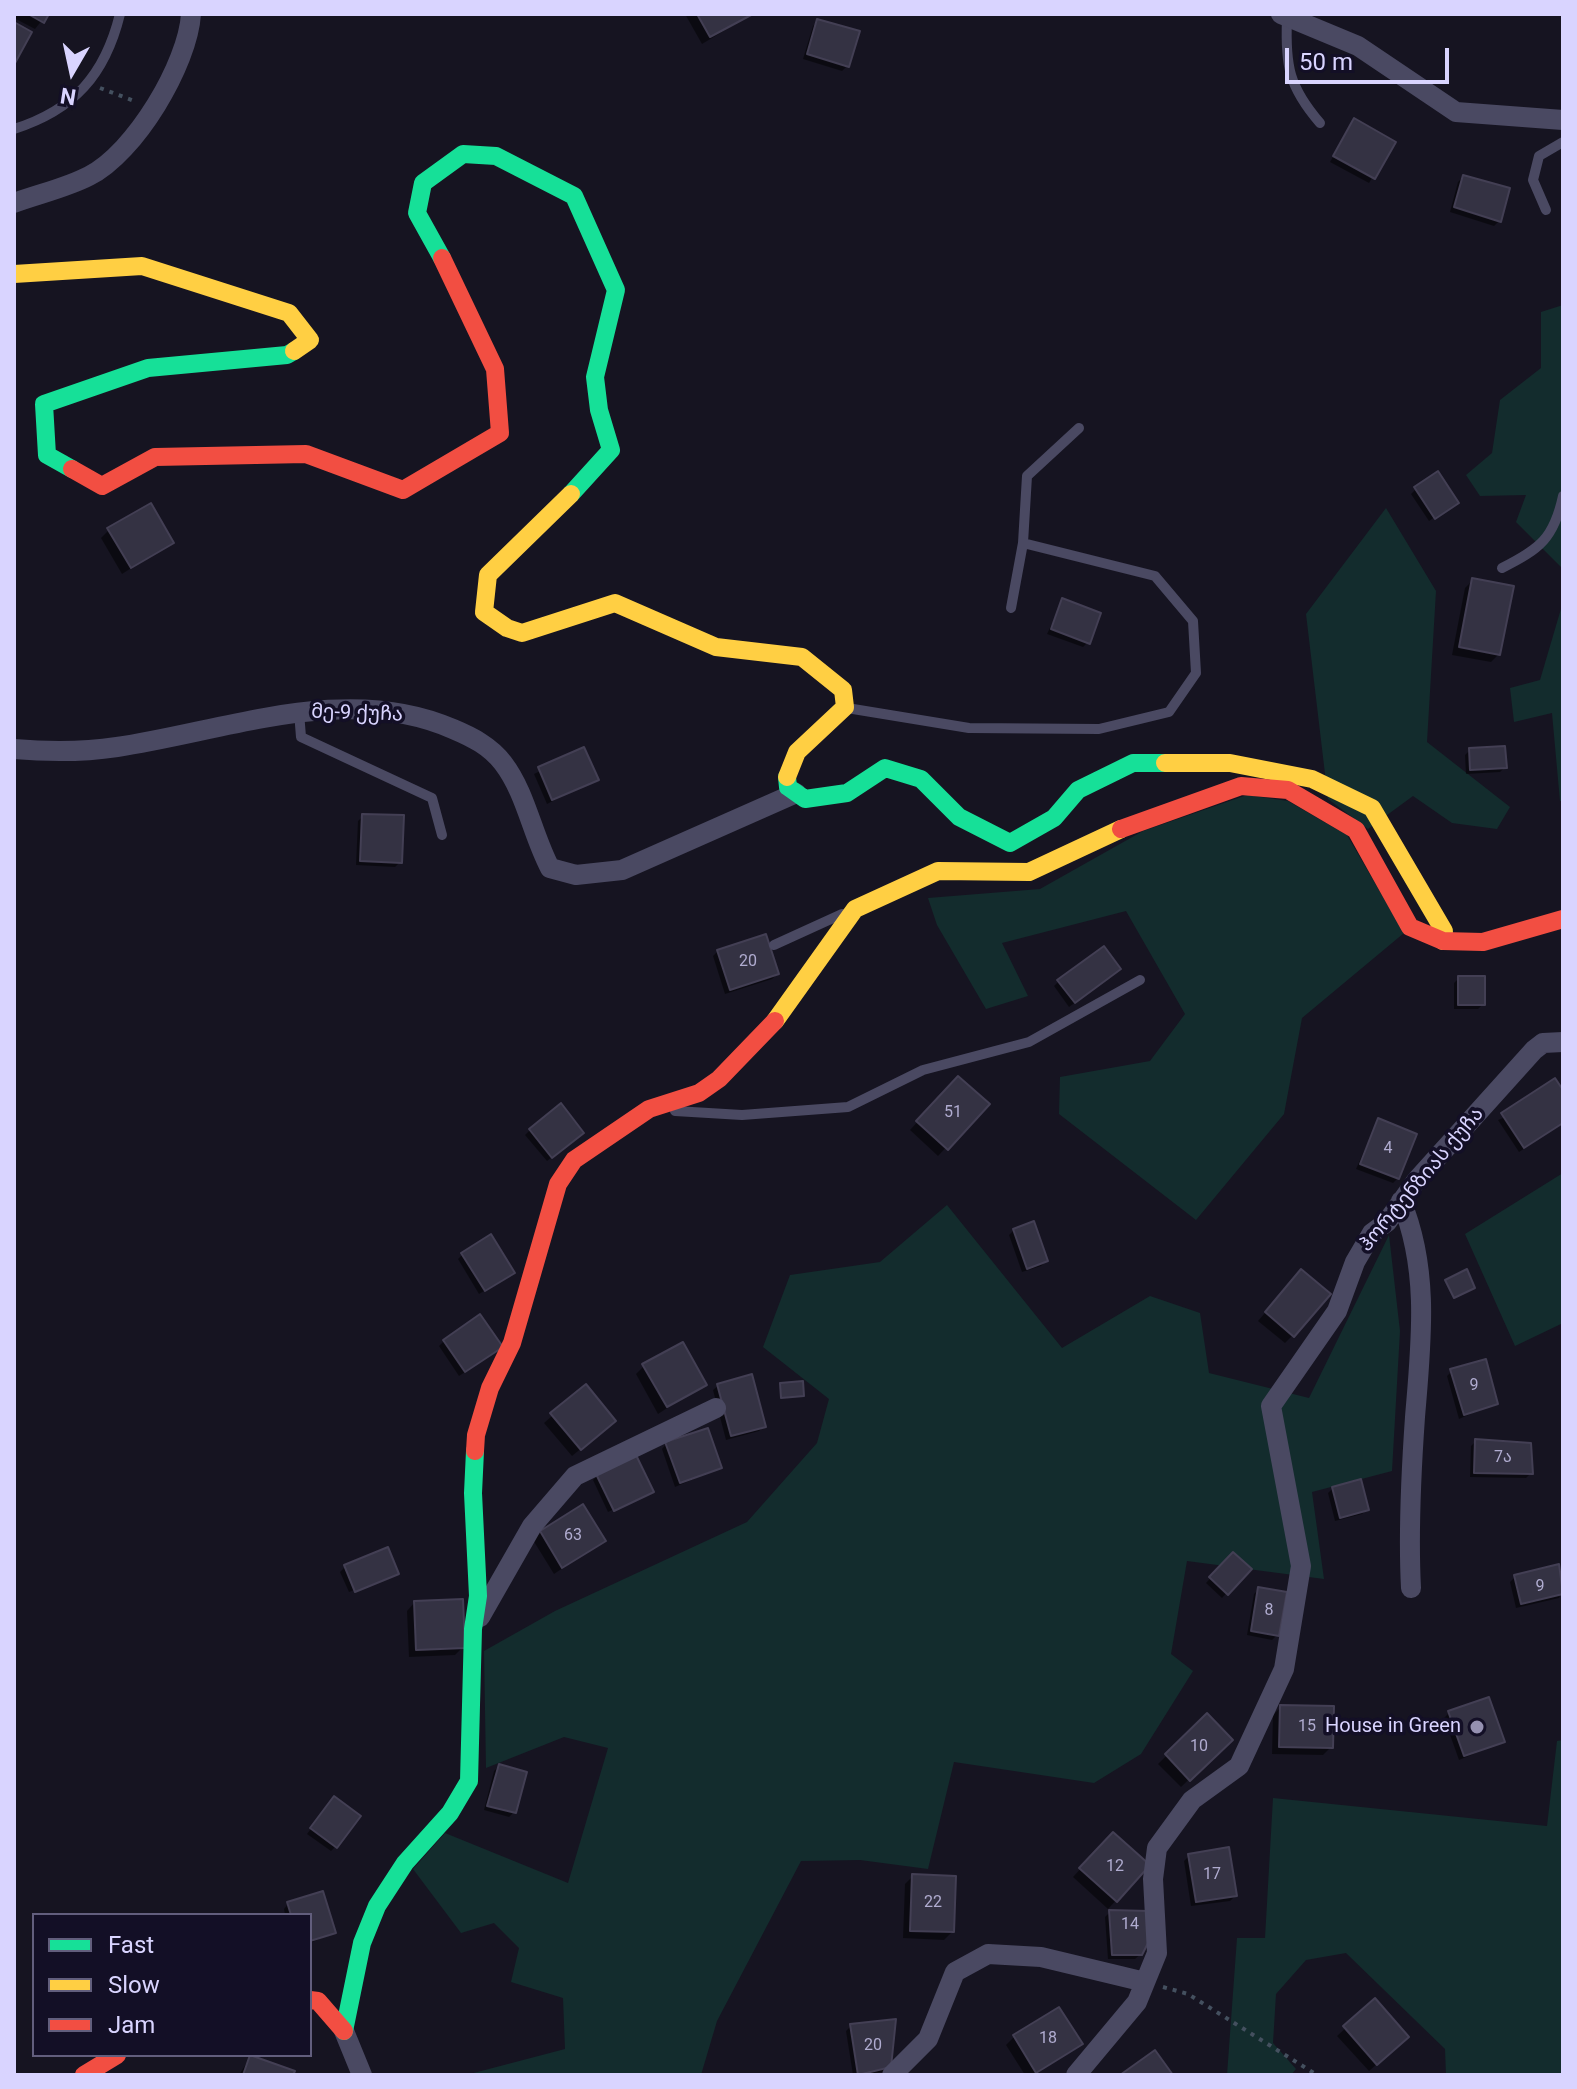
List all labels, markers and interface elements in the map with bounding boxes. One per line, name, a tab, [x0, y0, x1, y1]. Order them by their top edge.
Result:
north arrow	[32, 32, 112, 112]
scale bar	[1289, 32, 1453, 82]
text: 50 m	[1299, 48, 1353, 76]
text: N	[59, 83, 78, 110]
street label: მე-9 ქუჩა	[311, 700, 403, 728]
house number: 20	[739, 952, 757, 972]
house number: 51	[944, 1103, 962, 1123]
street label: ჰორტენზიას ქუჩა	[1355, 1103, 1489, 1257]
house number: 4	[1384, 1139, 1392, 1159]
house number: 9	[1470, 1376, 1478, 1396]
house number: 7ა	[1494, 1448, 1512, 1468]
house number: 63	[564, 1526, 582, 1546]
house number: 9	[1536, 1577, 1544, 1597]
house number: 8	[1265, 1601, 1273, 1621]
place label: House in Green	[1325, 1715, 1461, 1739]
house number: 15	[1298, 1717, 1316, 1737]
marker: House in Green	[1468, 1718, 1486, 1736]
house number: 10	[1190, 1737, 1208, 1757]
house number: 12	[1106, 1857, 1124, 1877]
house number: 17	[1203, 1865, 1221, 1885]
house number: 22	[924, 1893, 942, 1913]
legend	[32, 1913, 312, 2057]
house number: 14	[1121, 1915, 1139, 1935]
text: Fast	[108, 1931, 154, 1959]
text: Slow	[108, 1971, 160, 1999]
text: Jam	[108, 2011, 155, 2039]
house number: 18	[1039, 2029, 1057, 2049]
house number: 20	[864, 2036, 882, 2056]

